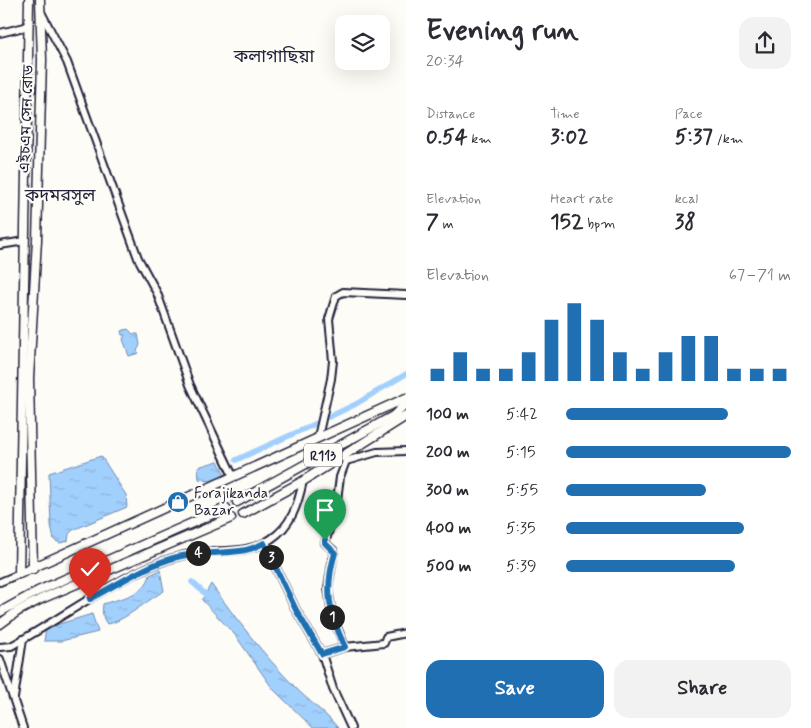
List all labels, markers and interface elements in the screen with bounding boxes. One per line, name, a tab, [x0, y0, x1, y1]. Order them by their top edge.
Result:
text: Evening run	[426, 13, 579, 50]
map controls	[335, 15, 390, 70]
button: layers	[335, 15, 390, 70]
button: share	[739, 17, 791, 69]
district label: কলাগাছিয়া	[233, 45, 315, 69]
text: 20:34	[426, 51, 464, 72]
street label: এইচএম সেন রোড	[15, 64, 39, 173]
text: Distance	[426, 105, 475, 123]
text: Time	[550, 105, 580, 123]
text: Pace	[675, 105, 703, 123]
text: 0.54	[426, 123, 467, 151]
text: 3:02	[550, 123, 588, 151]
text: 5:37	[675, 123, 713, 151]
text: km	[467, 130, 492, 148]
text: /km	[713, 130, 743, 148]
district label: কদমরসুল	[24, 184, 96, 208]
text: Elevation	[426, 190, 481, 208]
text: Heart rate	[550, 190, 613, 208]
text: kcal	[675, 190, 698, 208]
text: 7	[426, 208, 439, 236]
text: 152	[550, 208, 583, 236]
text: 38	[675, 208, 696, 236]
text: m	[439, 215, 454, 233]
text: bpm	[583, 215, 615, 233]
text: Elevation	[426, 265, 489, 286]
text: 67–71 m	[729, 265, 791, 286]
text: 100 m	[426, 404, 469, 425]
text: 5:42	[506, 404, 538, 425]
text: 200 m	[426, 442, 470, 463]
text: 5:15	[506, 442, 536, 463]
road number: R113	[304, 444, 342, 466]
text: 300 m	[426, 480, 469, 501]
text: 5:55	[506, 480, 538, 501]
place label: Forajikanda Bazar	[194, 484, 268, 521]
pin	[304, 489, 346, 540]
shop icon: Forajikanda Bazar	[166, 490, 190, 514]
icon: arrive	[311, 496, 339, 524]
text: 400 m	[426, 518, 471, 539]
text: 5:35	[506, 518, 536, 539]
pin: 4	[186, 540, 210, 566]
text: 4	[194, 544, 203, 562]
pin: 3	[258, 544, 284, 570]
pin	[69, 548, 111, 599]
text: 3	[268, 548, 275, 566]
icon: check	[76, 555, 104, 583]
text: 500 m	[426, 556, 471, 577]
text: 5:39	[506, 556, 537, 577]
pin: 1	[320, 604, 344, 630]
text: 1	[329, 608, 336, 626]
button: Save	[426, 660, 604, 718]
button: Share	[614, 660, 791, 718]

